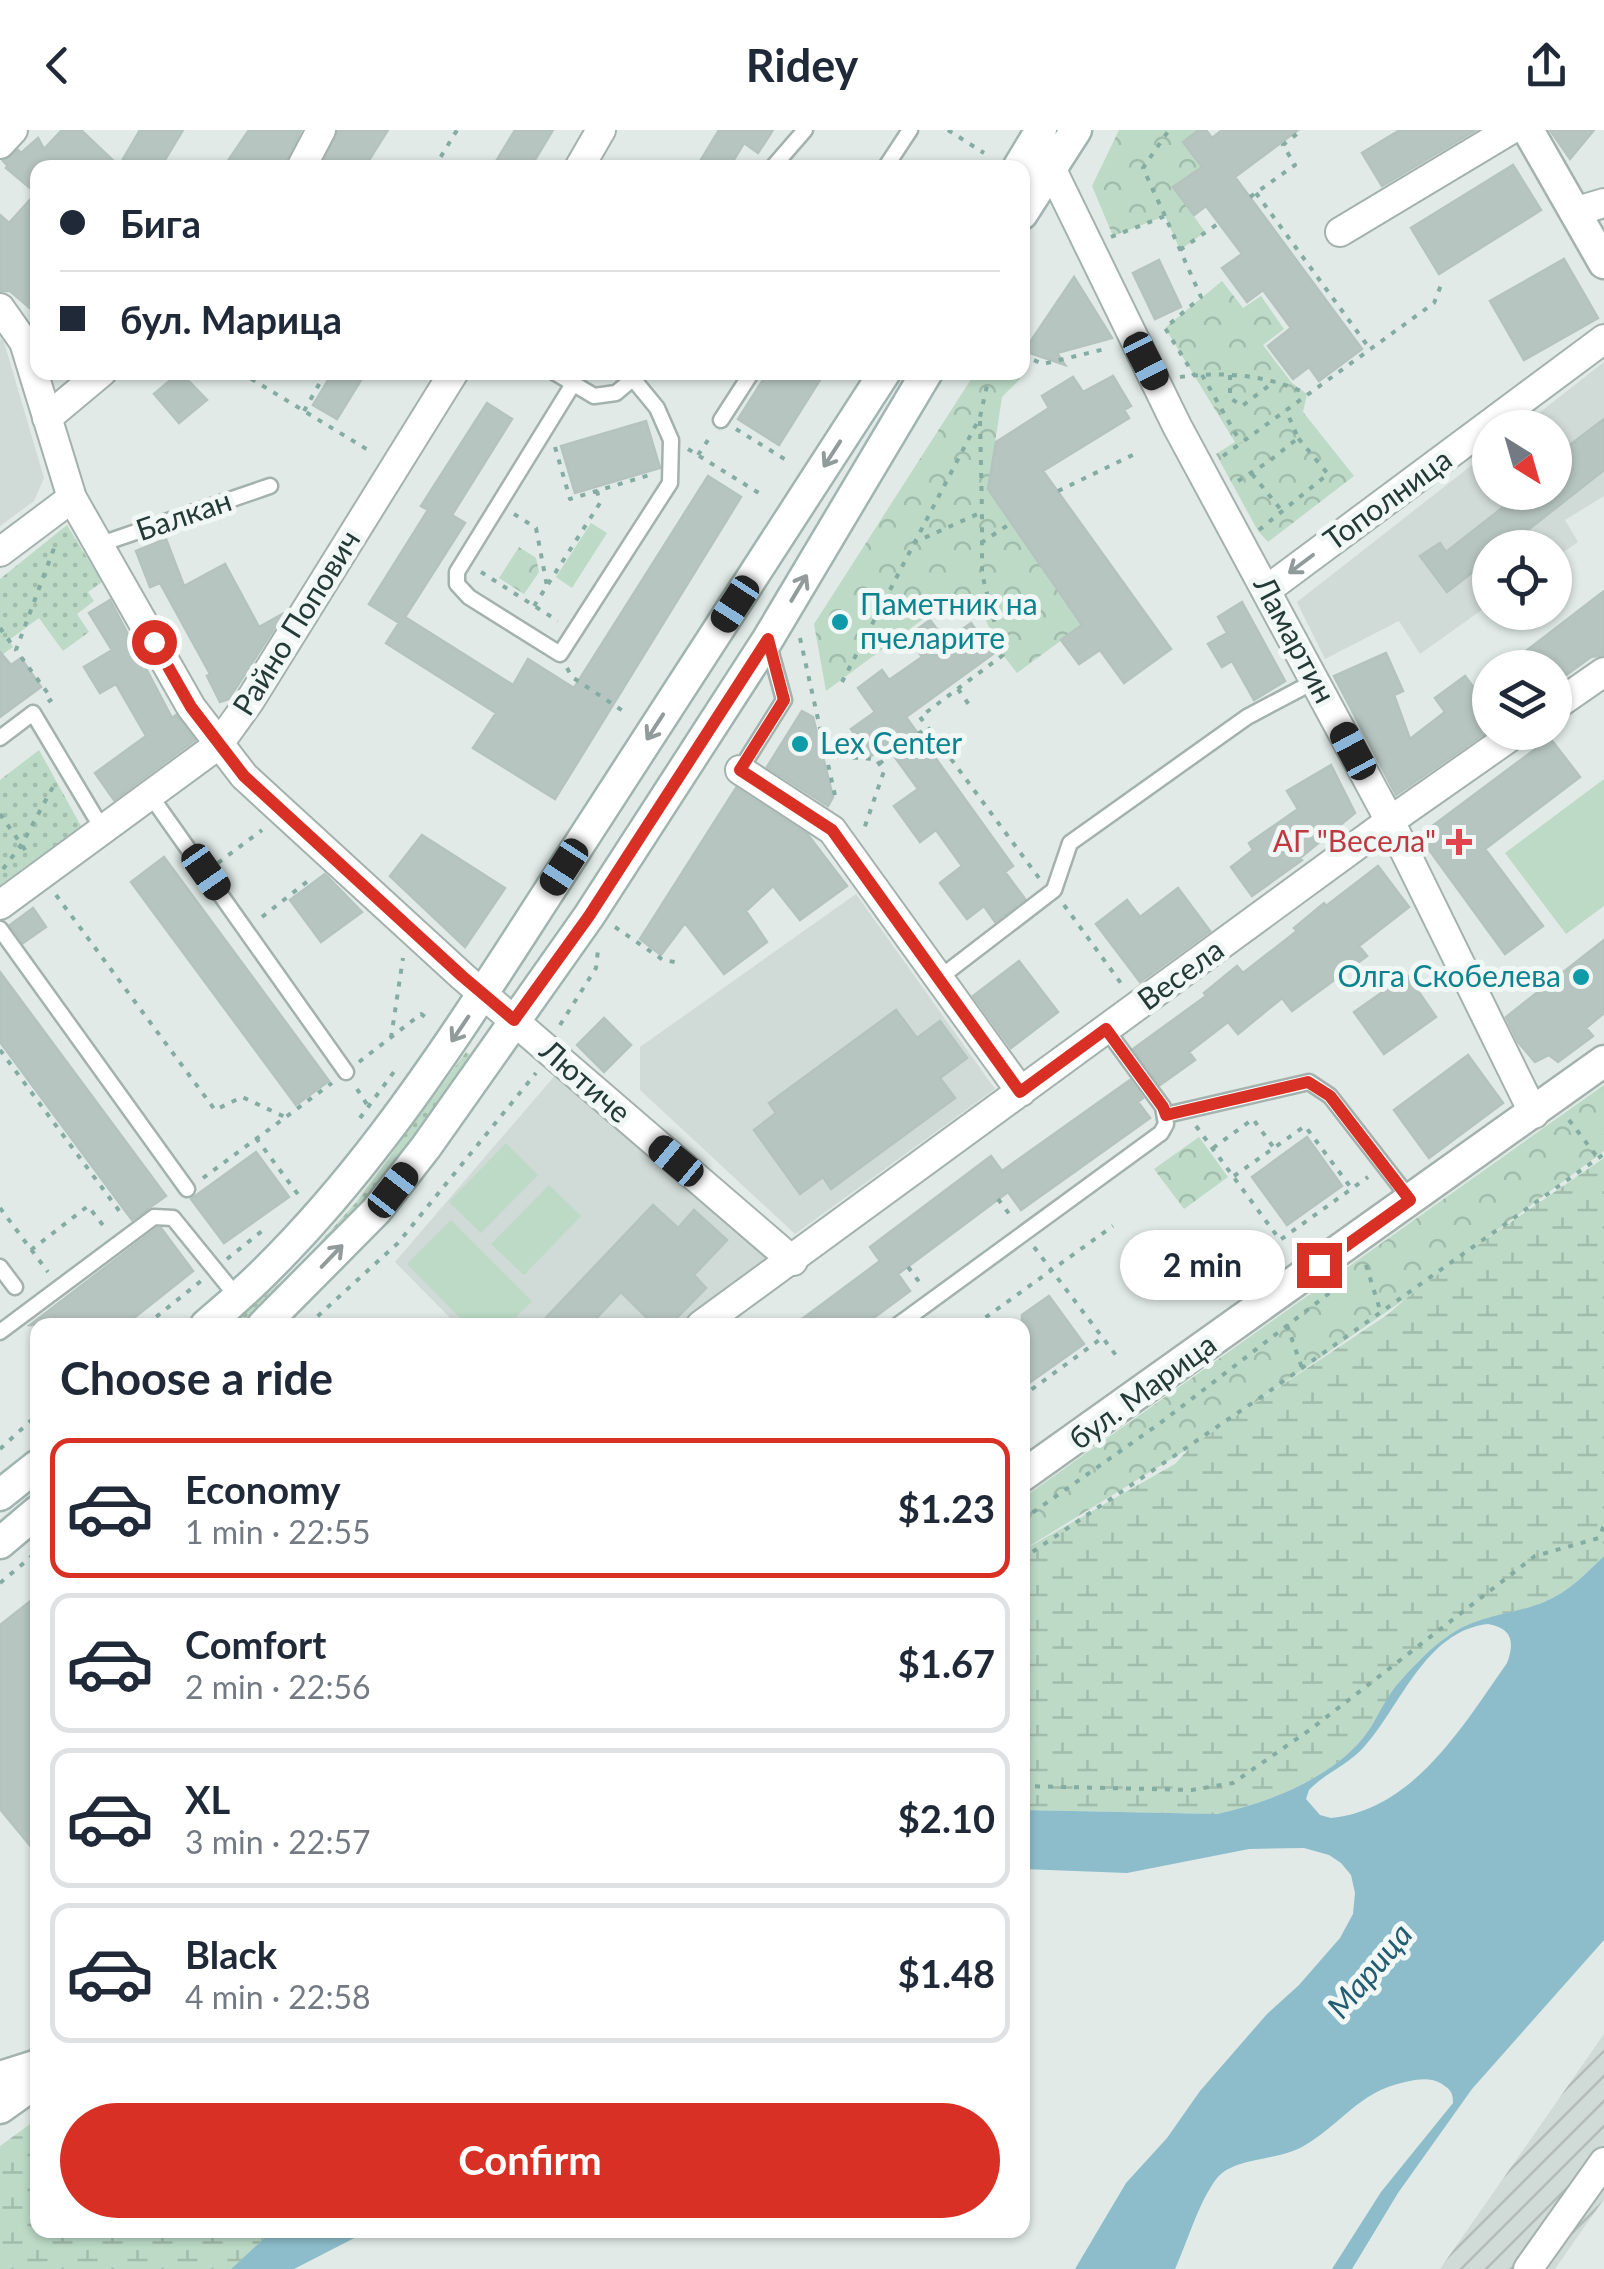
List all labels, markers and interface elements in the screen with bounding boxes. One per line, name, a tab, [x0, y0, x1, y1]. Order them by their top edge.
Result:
icon: back	[30, 38, 85, 93]
text: Ridey	[746, 38, 858, 92]
icon: share	[1519, 38, 1574, 93]
text: Бига	[120, 200, 201, 246]
text: бул. Марица	[120, 296, 342, 342]
car	[1119, 327, 1173, 395]
north arrow	[1472, 410, 1572, 510]
map controls	[1472, 410, 1572, 750]
one-way arrow	[821, 440, 842, 468]
street label: Тополница	[1316, 440, 1458, 557]
street label: Балкан	[131, 481, 236, 547]
street label: Райно Попович	[224, 523, 367, 721]
button: locate	[1472, 530, 1572, 630]
one-way arrow	[1288, 554, 1315, 575]
street label: Ламартин	[1247, 569, 1344, 708]
car	[706, 571, 764, 637]
one-way arrow	[789, 574, 809, 603]
place label: Паметник на пчеларите	[860, 585, 1038, 655]
marker: Паметник на пчеларите	[829, 611, 851, 633]
route start	[132, 620, 177, 665]
button: layers	[1472, 650, 1572, 750]
one-way arrow	[645, 712, 666, 741]
car	[1326, 717, 1380, 785]
place label: Lex Center	[820, 724, 962, 760]
marker: Lex Center	[789, 733, 811, 755]
place label: АГ "Весела"	[1273, 822, 1436, 858]
marker: АГ "Весела"	[1446, 829, 1472, 855]
car	[535, 834, 593, 900]
car	[177, 839, 235, 905]
street label: Весела	[1130, 930, 1230, 1017]
place label: Олга Скобелева	[1337, 957, 1561, 993]
marker: Олга Скобелева	[1570, 966, 1592, 988]
one-way arrow	[449, 1015, 470, 1043]
street label: Лютиче	[533, 1031, 639, 1130]
car	[643, 1130, 709, 1192]
car	[363, 1157, 423, 1223]
callout: 2 min	[1119, 1230, 1284, 1300]
route end	[1297, 1243, 1342, 1288]
one-way arrow	[320, 1245, 344, 1269]
text: 2 min	[1163, 1245, 1242, 1284]
street label: бул. Марица	[1061, 1325, 1222, 1456]
text: Choose a ride	[60, 1351, 333, 1405]
icon: car	[65, 1463, 155, 1553]
text: Economy	[185, 1466, 340, 1512]
text: $1.23	[898, 1485, 995, 1531]
text: 1 min · 22:55	[185, 1512, 371, 1551]
icon: car	[65, 1618, 155, 1708]
text: Comfort	[185, 1621, 326, 1667]
text: $1.67	[898, 1640, 995, 1686]
text: 2 min · 22:56	[185, 1667, 371, 1706]
icon: car	[65, 1773, 155, 1863]
text: XL	[185, 1776, 230, 1822]
text: $2.10	[898, 1795, 995, 1841]
text: 3 min · 22:57	[185, 1822, 371, 1861]
water label: Марица	[1318, 1915, 1420, 2025]
icon: car	[65, 1928, 155, 2018]
text: Black	[185, 1931, 277, 1977]
text: $1.48	[898, 1950, 995, 1996]
text: 4 min · 22:58	[185, 1977, 371, 2016]
button: Confirm	[60, 2103, 1000, 2218]

